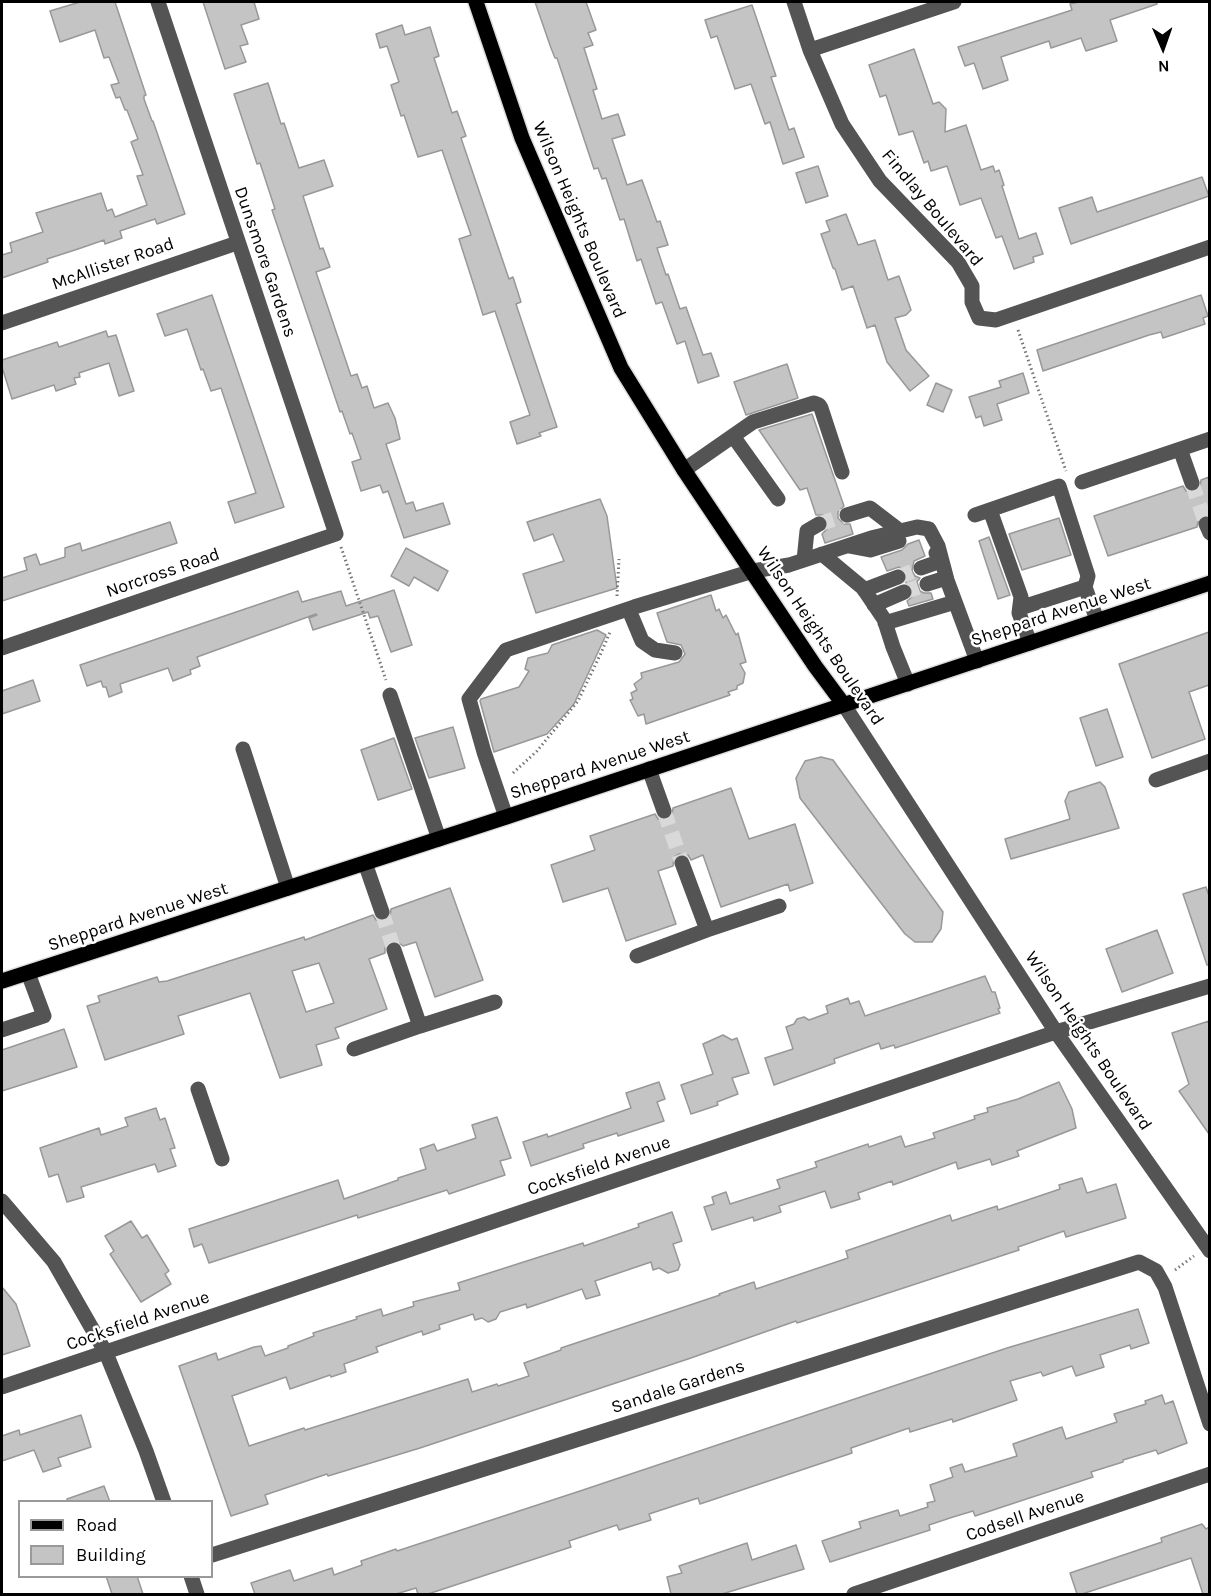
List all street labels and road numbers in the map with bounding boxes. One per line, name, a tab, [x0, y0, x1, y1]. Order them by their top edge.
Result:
street label: Wilson Heights Boulevard	[528, 118, 630, 322]
street label: Findlay Boulevard	[877, 145, 987, 271]
street label: Dunsmore Gardens	[229, 184, 301, 340]
street label: McAllister Road	[49, 233, 177, 295]
street label: Wilson Heights Boulevard	[752, 542, 888, 730]
street label: Norcross Road	[103, 543, 223, 603]
street label: Sheppard Avenue West	[968, 573, 1154, 651]
street label: Sheppard Avenue West	[507, 726, 693, 804]
street label: Sheppard Avenue West	[45, 878, 231, 956]
street label: Wilson Heights Boulevard	[1020, 947, 1156, 1135]
street label: Cocksfield Avenue	[525, 1131, 673, 1201]
street label: Cocksfield Avenue	[64, 1286, 212, 1356]
street label: Sandale Gardens	[609, 1355, 747, 1419]
street label: Codsell Avenue	[963, 1486, 1087, 1546]

